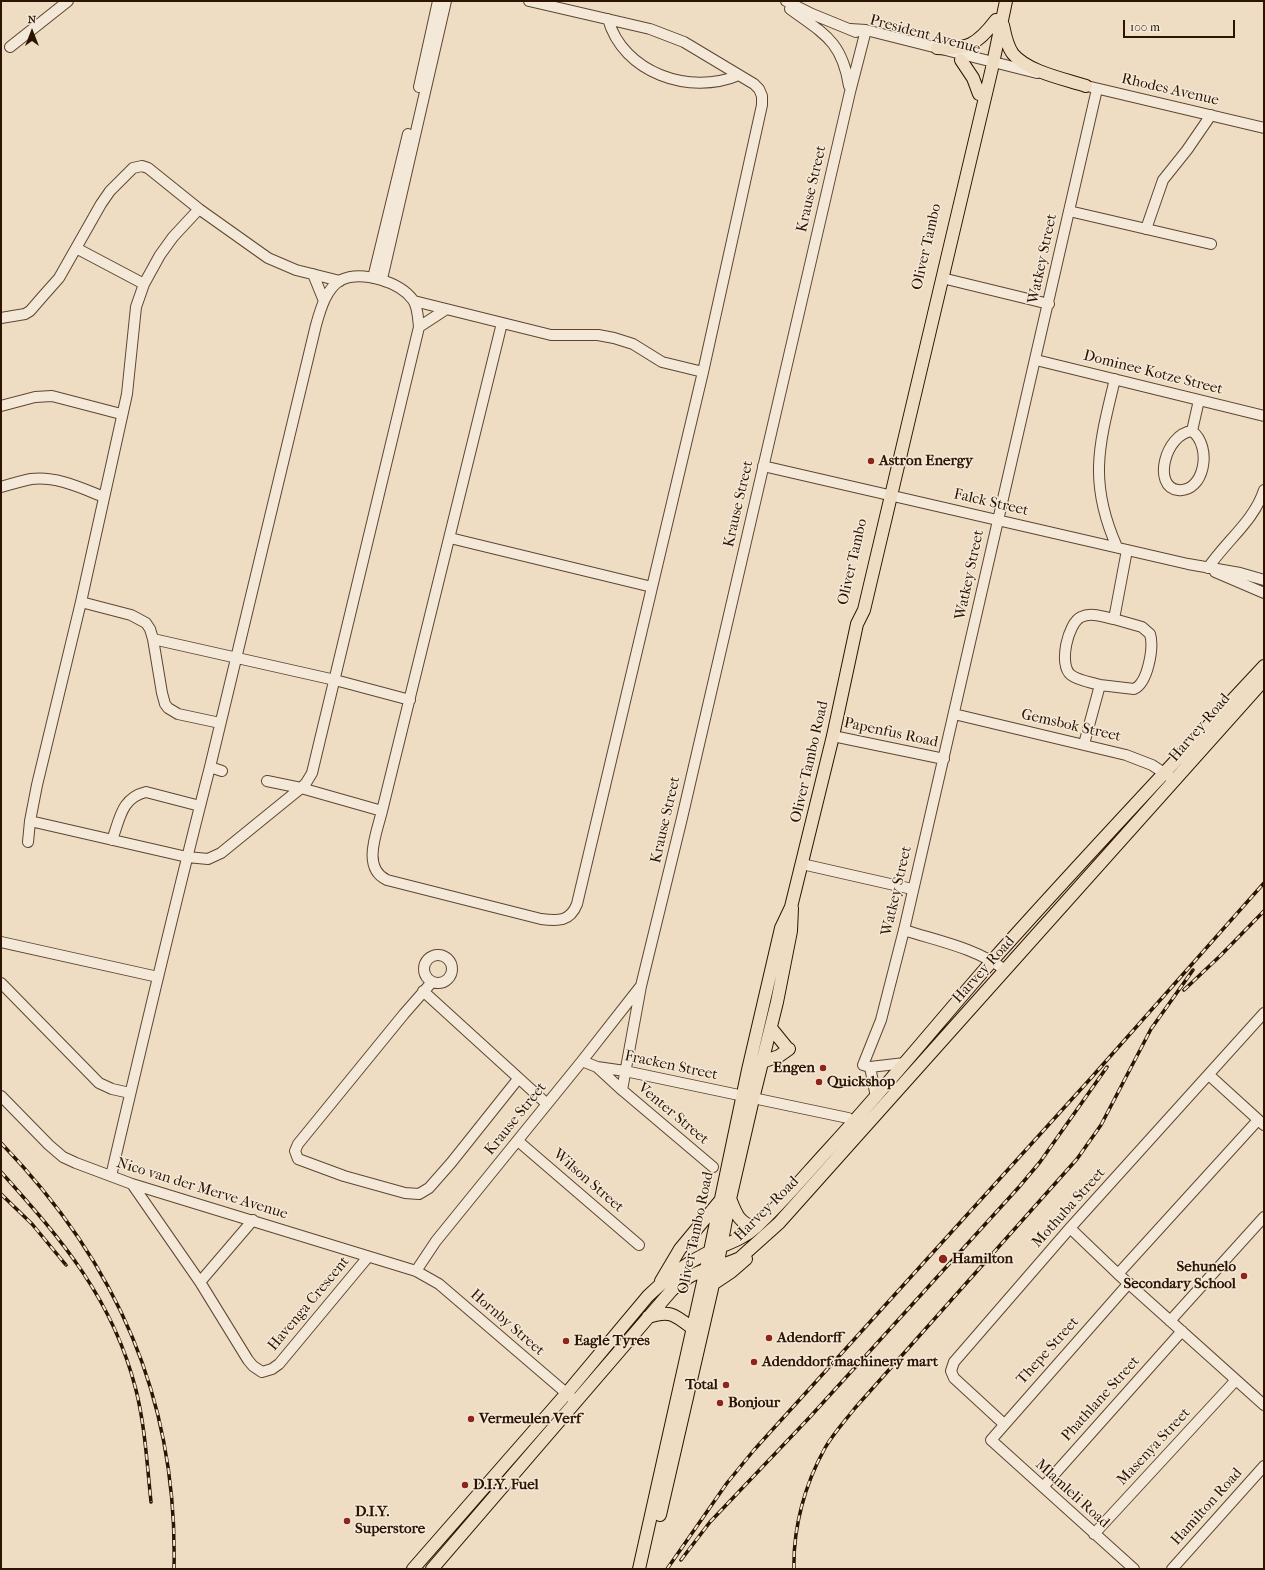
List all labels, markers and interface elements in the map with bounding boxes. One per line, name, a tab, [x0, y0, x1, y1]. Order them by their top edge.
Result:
north arrow	[12, 12, 52, 52]
street label: President Avenue	[868, 12, 982, 58]
scale bar	[1125, 12, 1237, 38]
text: N	[28, 13, 36, 26]
text: 100 m	[1130, 20, 1160, 34]
street label: Rhodes Avenue	[1119, 70, 1221, 110]
street label: Krause Street	[793, 144, 831, 234]
street label: Oliver Tambo	[908, 202, 946, 292]
street label: Watkey Street	[1025, 212, 1061, 306]
street label: Dominee Kotze Street	[1081, 347, 1225, 399]
place label: Astron Energy	[879, 452, 973, 470]
marker: Astron Energy	[866, 456, 876, 466]
street label: Krause Street	[720, 459, 758, 549]
street label: Falck Street	[952, 486, 1030, 520]
street label: Oliver Tambo	[834, 517, 872, 607]
street label: Watkey Street	[952, 528, 988, 622]
street label: Harvey Road	[1166, 690, 1234, 766]
street label: Oliver Tambo Road	[787, 699, 833, 825]
street label: Gemsbok Street	[1019, 706, 1123, 746]
street label: Papenfus Road	[842, 714, 940, 752]
street label: Krause Street	[647, 775, 685, 865]
street label: Watkey Street	[878, 844, 916, 938]
street label: Harvey Road	[949, 933, 1019, 1007]
street label: Fracken Street	[623, 1047, 719, 1085]
place label: Engen	[773, 1059, 815, 1077]
marker: Engen	[818, 1063, 828, 1073]
place label: Quickshop	[827, 1073, 895, 1091]
marker: Quickshop	[814, 1077, 824, 1087]
street label: Krause Street	[481, 1079, 551, 1159]
street label: Venter Street	[634, 1079, 712, 1149]
street label: Wilson Street	[549, 1145, 627, 1217]
street label: Nico van der Merve Avenue	[114, 1154, 290, 1224]
street label: Mothuba Street	[1029, 1165, 1109, 1251]
street label: Oliver Tambo Road	[674, 1170, 718, 1296]
street label: Harvey Road	[731, 1173, 803, 1245]
place label: Hamilton	[952, 1250, 1013, 1268]
street label: Havenga Crescent	[264, 1253, 354, 1355]
marker: Hamilton	[937, 1253, 949, 1265]
place label: Sehunelo Secondary School	[1123, 1258, 1236, 1293]
marker: Sehunelo Secondary School	[1239, 1271, 1249, 1281]
street label: Hornby Street	[466, 1286, 548, 1360]
street label: Thepe Street	[1013, 1314, 1083, 1388]
place label: Adendorff	[777, 1329, 842, 1347]
place label: Eagle Tyres	[574, 1332, 650, 1350]
marker: Adendorff	[764, 1333, 774, 1343]
marker: Eagle Tyres	[561, 1336, 571, 1346]
place label: Adenddorf machinery mart	[762, 1353, 938, 1371]
street label: Phathlane Street	[1058, 1353, 1144, 1445]
marker: Adenddorf machinery mart	[749, 1357, 759, 1367]
place label: Total	[685, 1376, 718, 1394]
marker: Total	[721, 1380, 731, 1390]
place label: Bonjour	[728, 1394, 780, 1412]
marker: Bonjour	[715, 1398, 725, 1408]
street label: Masenya Street	[1114, 1405, 1194, 1489]
place label: Vermeulen Verf	[479, 1410, 581, 1428]
marker: Vermeulen Verf	[466, 1414, 476, 1424]
street label: Mlamleli Road	[1031, 1456, 1113, 1532]
street label: Hamilton Road	[1168, 1465, 1246, 1549]
place label: D.I.Y. Fuel	[473, 1476, 539, 1494]
marker: D.I.Y. Fuel	[460, 1480, 470, 1490]
place label: D.I.Y. Superstore	[355, 1503, 425, 1538]
marker: D.I.Y. Superstore	[342, 1516, 352, 1526]

